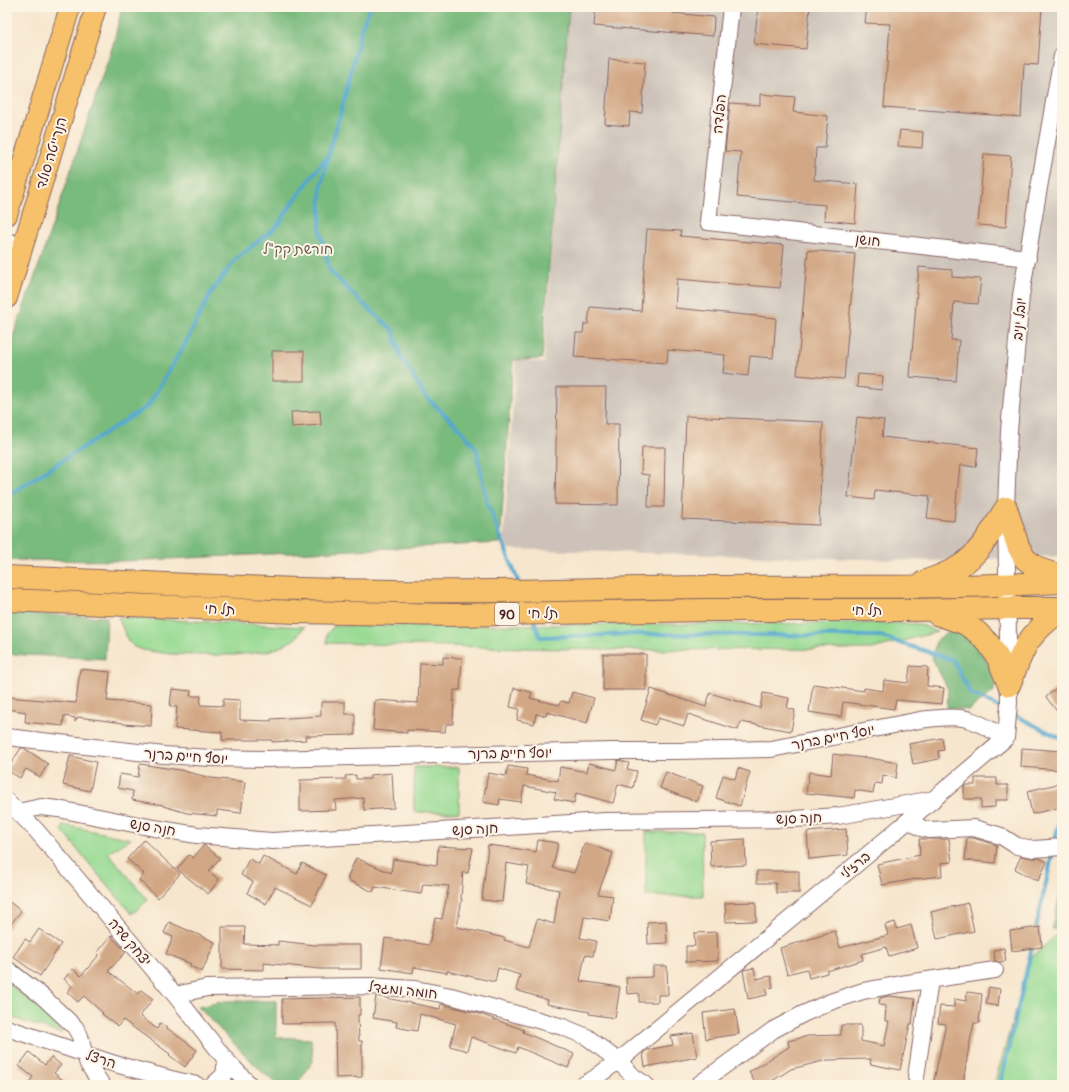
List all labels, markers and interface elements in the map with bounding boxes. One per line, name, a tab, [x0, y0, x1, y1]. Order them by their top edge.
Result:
street label: הפלדה	[709, 93, 730, 135]
street label: הנרייטה סולד	[32, 115, 71, 191]
street label: חושן	[854, 231, 882, 250]
park label: חורשת קק"ל	[263, 241, 333, 258]
street label: יובל יניב	[1009, 297, 1030, 341]
street label: תל חי	[204, 600, 236, 619]
street label: תל חי	[852, 602, 882, 619]
road number: 90	[495, 603, 519, 625]
street label: תל חי	[528, 605, 558, 622]
street label: יוסף חיים ברנר	[790, 721, 876, 754]
street label: יוסף חיים ברנר	[468, 744, 552, 763]
street label: יוסף חיים ברנר	[143, 745, 229, 768]
street label: חנה סנש	[776, 809, 822, 828]
street label: חנה סנש	[129, 815, 177, 840]
street label: חנה סנש	[452, 820, 499, 839]
street label: ברזילי	[837, 848, 874, 883]
street label: יצחק שדה	[105, 915, 155, 970]
street label: חומה ומגדל	[367, 978, 438, 1003]
street label: הרצל	[84, 1047, 118, 1072]

